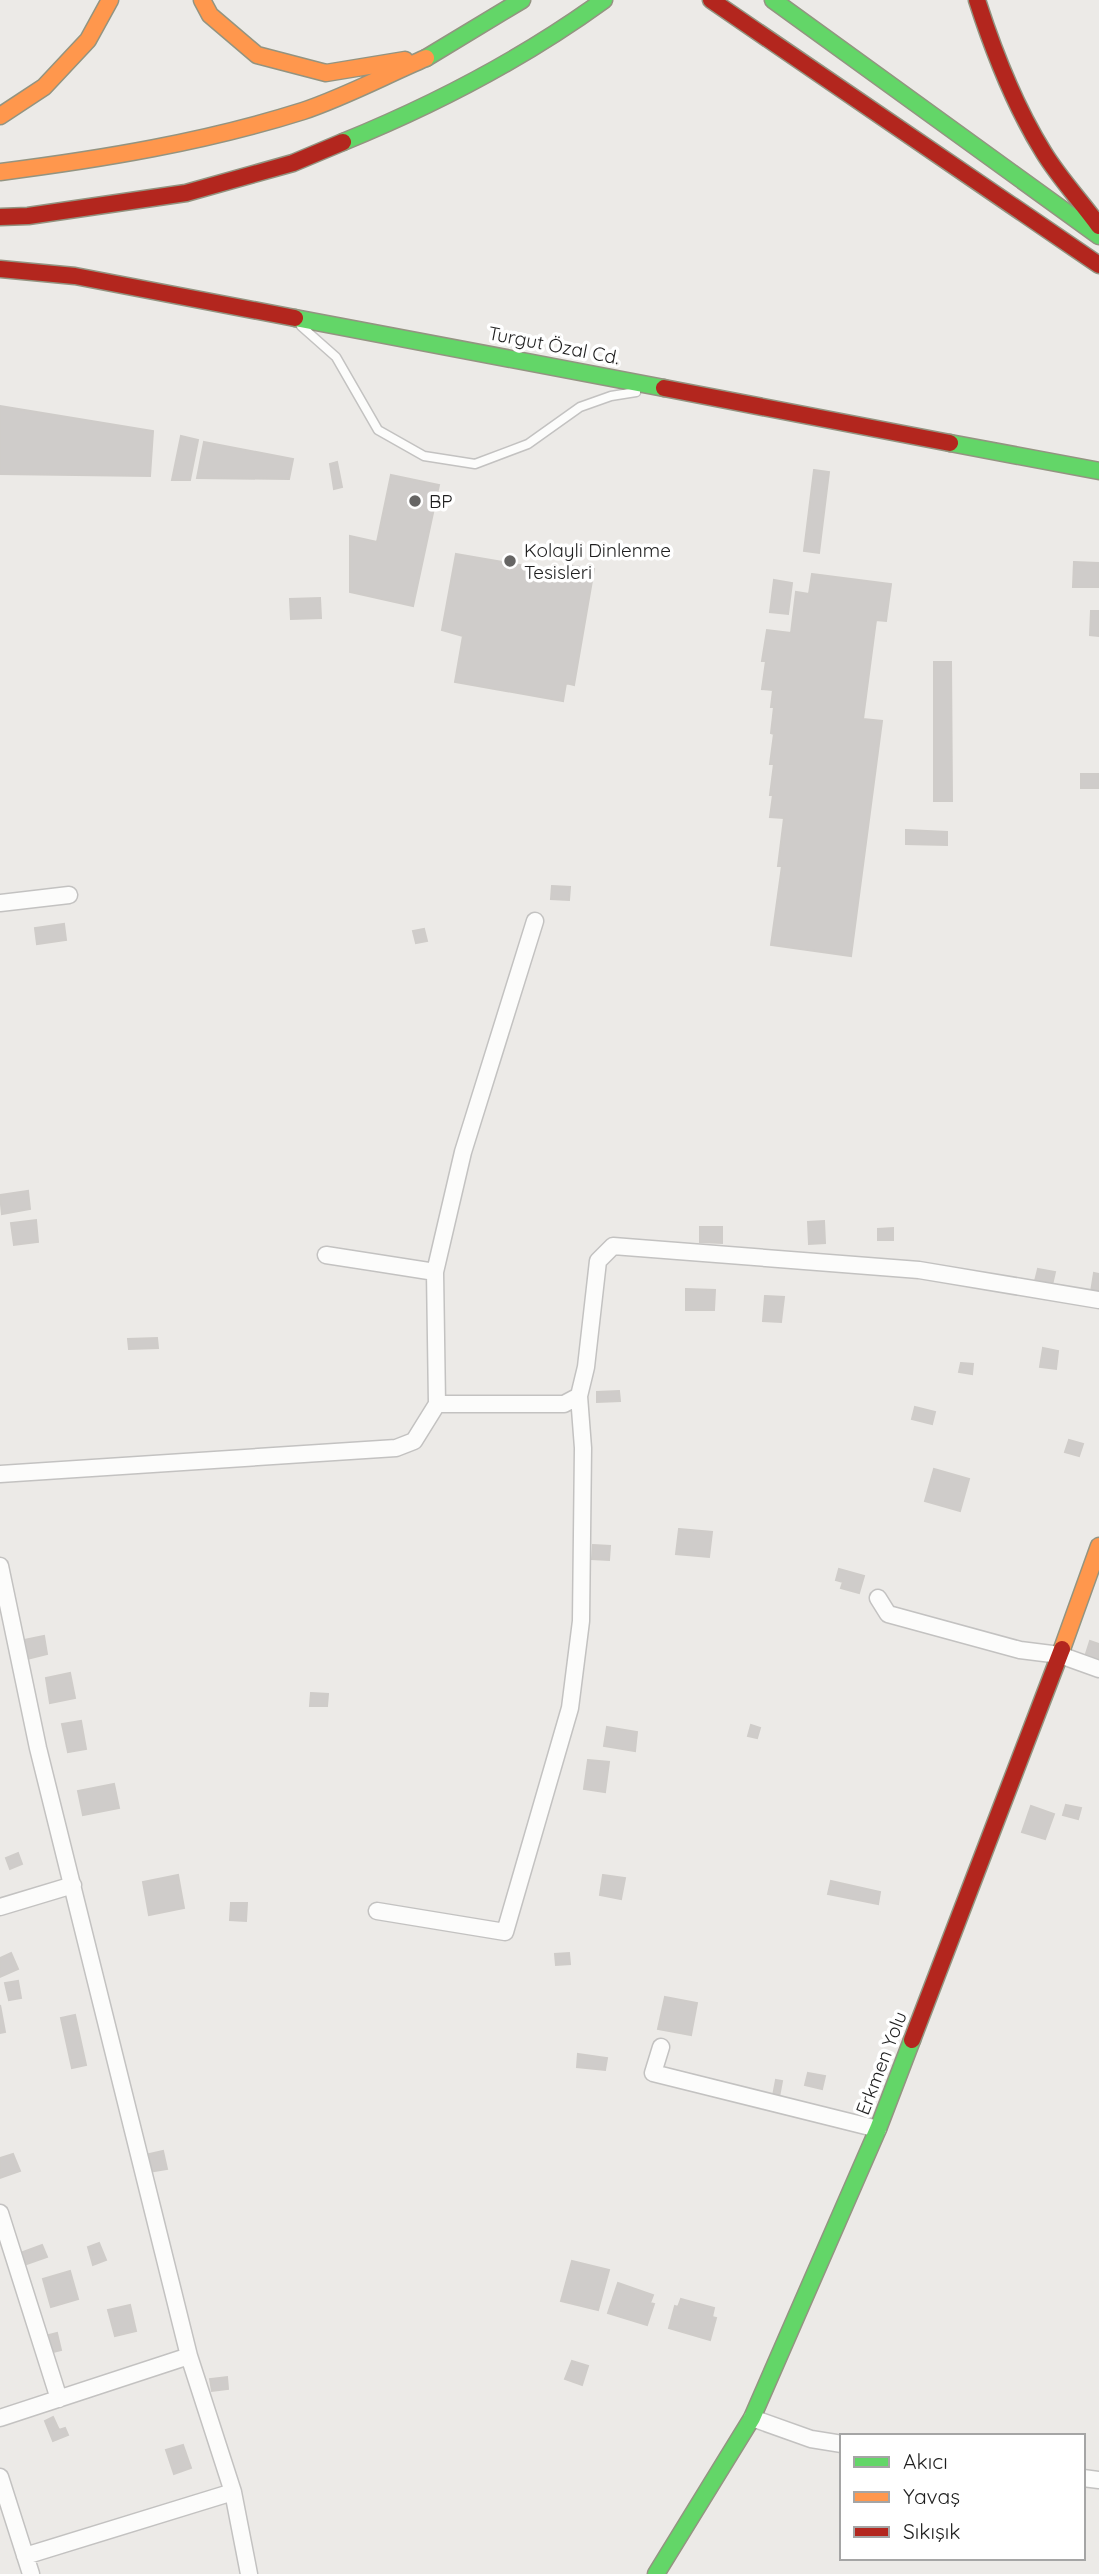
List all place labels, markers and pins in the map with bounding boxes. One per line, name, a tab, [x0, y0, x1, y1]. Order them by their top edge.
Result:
place label: BP	[429, 489, 453, 513]
marker: BP	[407, 493, 423, 509]
place label: Kolayli Dinlenme Tesisleri	[524, 538, 671, 584]
marker: Kolayli Dinlenme Tesisleri	[502, 553, 518, 569]

